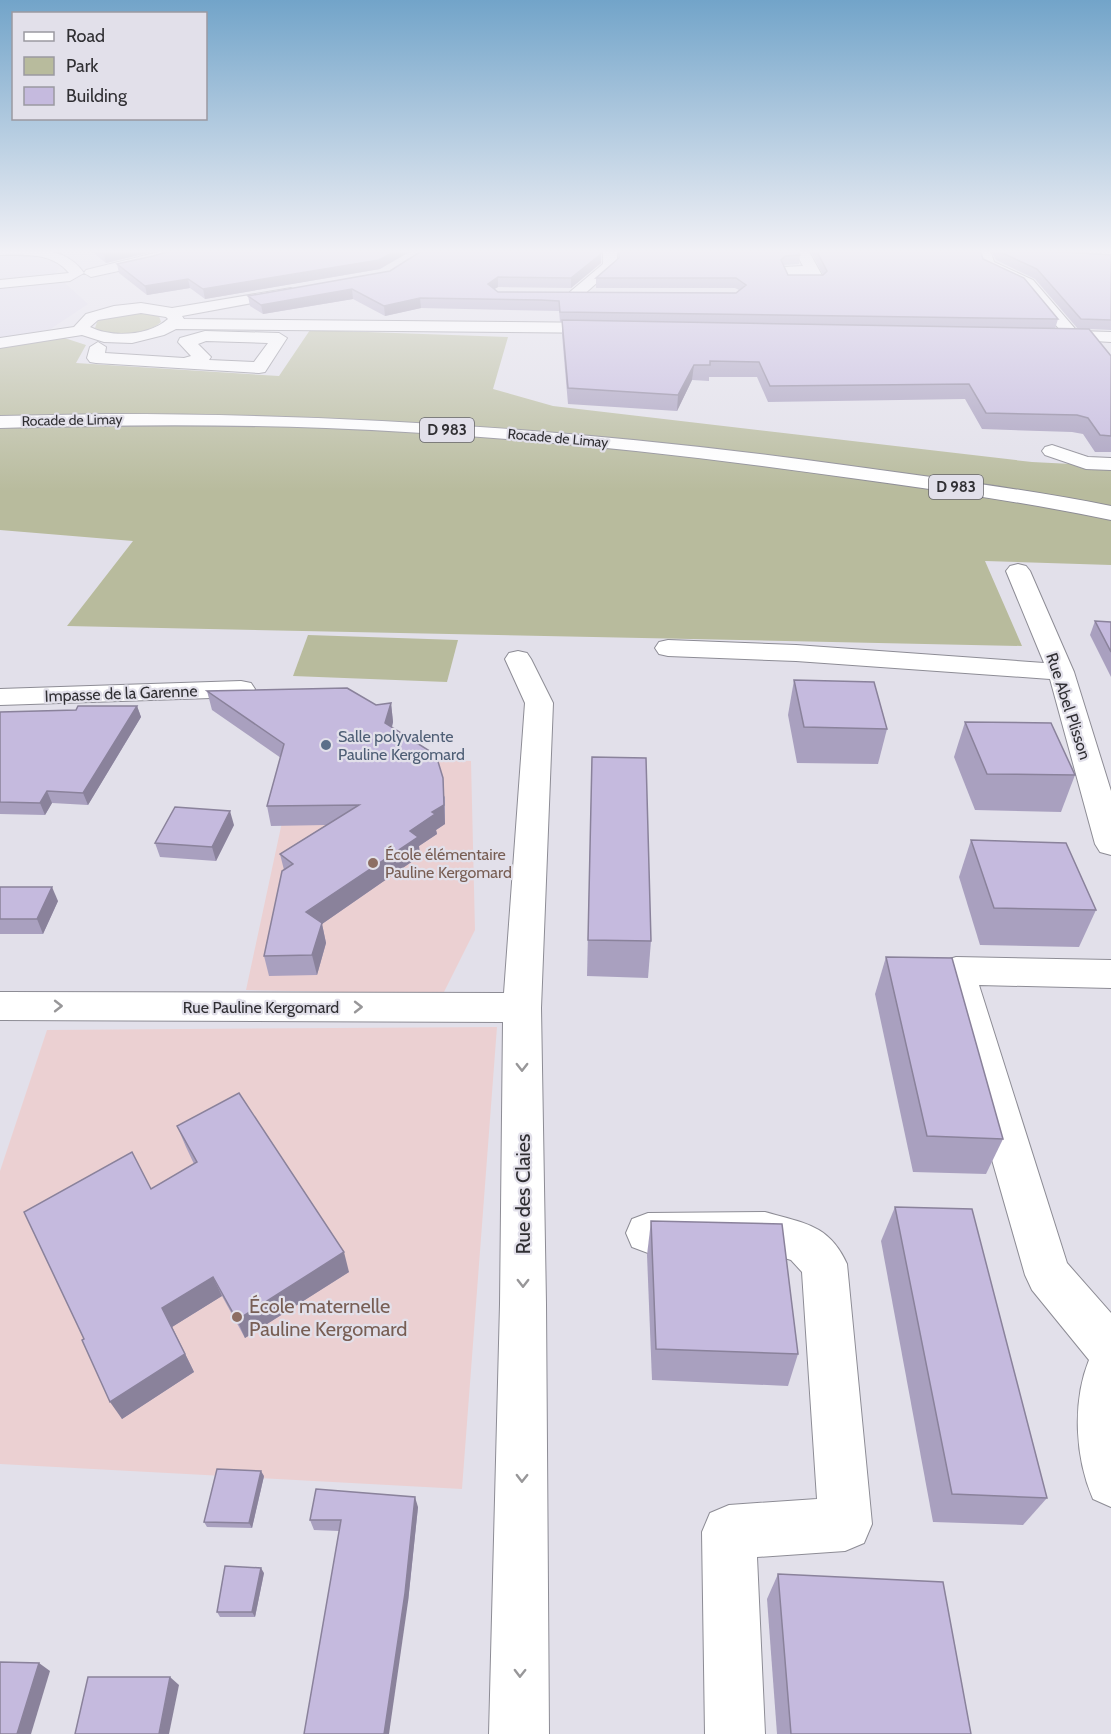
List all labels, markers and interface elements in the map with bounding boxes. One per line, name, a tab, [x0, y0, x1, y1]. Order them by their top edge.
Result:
legend	[12, 12, 207, 120]
text: Road	[66, 25, 105, 47]
text: Park	[66, 55, 99, 77]
text: Building	[66, 85, 128, 107]
street label: Rocade de Limay	[21, 410, 123, 430]
road number: D 983	[420, 418, 474, 442]
street label: Rocade de Limay	[507, 425, 609, 451]
road number: D 983	[929, 475, 983, 499]
street label: Rue Abel Plisson	[1042, 650, 1095, 762]
street label: Impasse de la Garenne	[44, 681, 198, 706]
place label: Salle polyvalente Pauline Kergomard	[338, 727, 465, 764]
marker: Salle polyvalente Pauline Kergomard	[319, 738, 333, 752]
place label: École élémentaire Pauline Kergomard	[385, 845, 512, 882]
marker: École élémentaire Pauline Kergomard	[366, 856, 380, 870]
street label: Rue Pauline Kergomard	[183, 998, 339, 1017]
one-way arrow	[54, 1000, 63, 1012]
one-way arrow	[354, 1001, 363, 1013]
one-way arrow	[516, 1062, 529, 1071]
street label: Rue des Claies	[511, 1134, 535, 1254]
one-way arrow	[517, 1278, 529, 1287]
place label: École maternelle Pauline Kergomard	[249, 1294, 407, 1341]
marker: École maternelle Pauline Kergomard	[230, 1310, 244, 1324]
one-way arrow	[515, 1473, 528, 1482]
one-way arrow	[514, 1668, 526, 1677]

